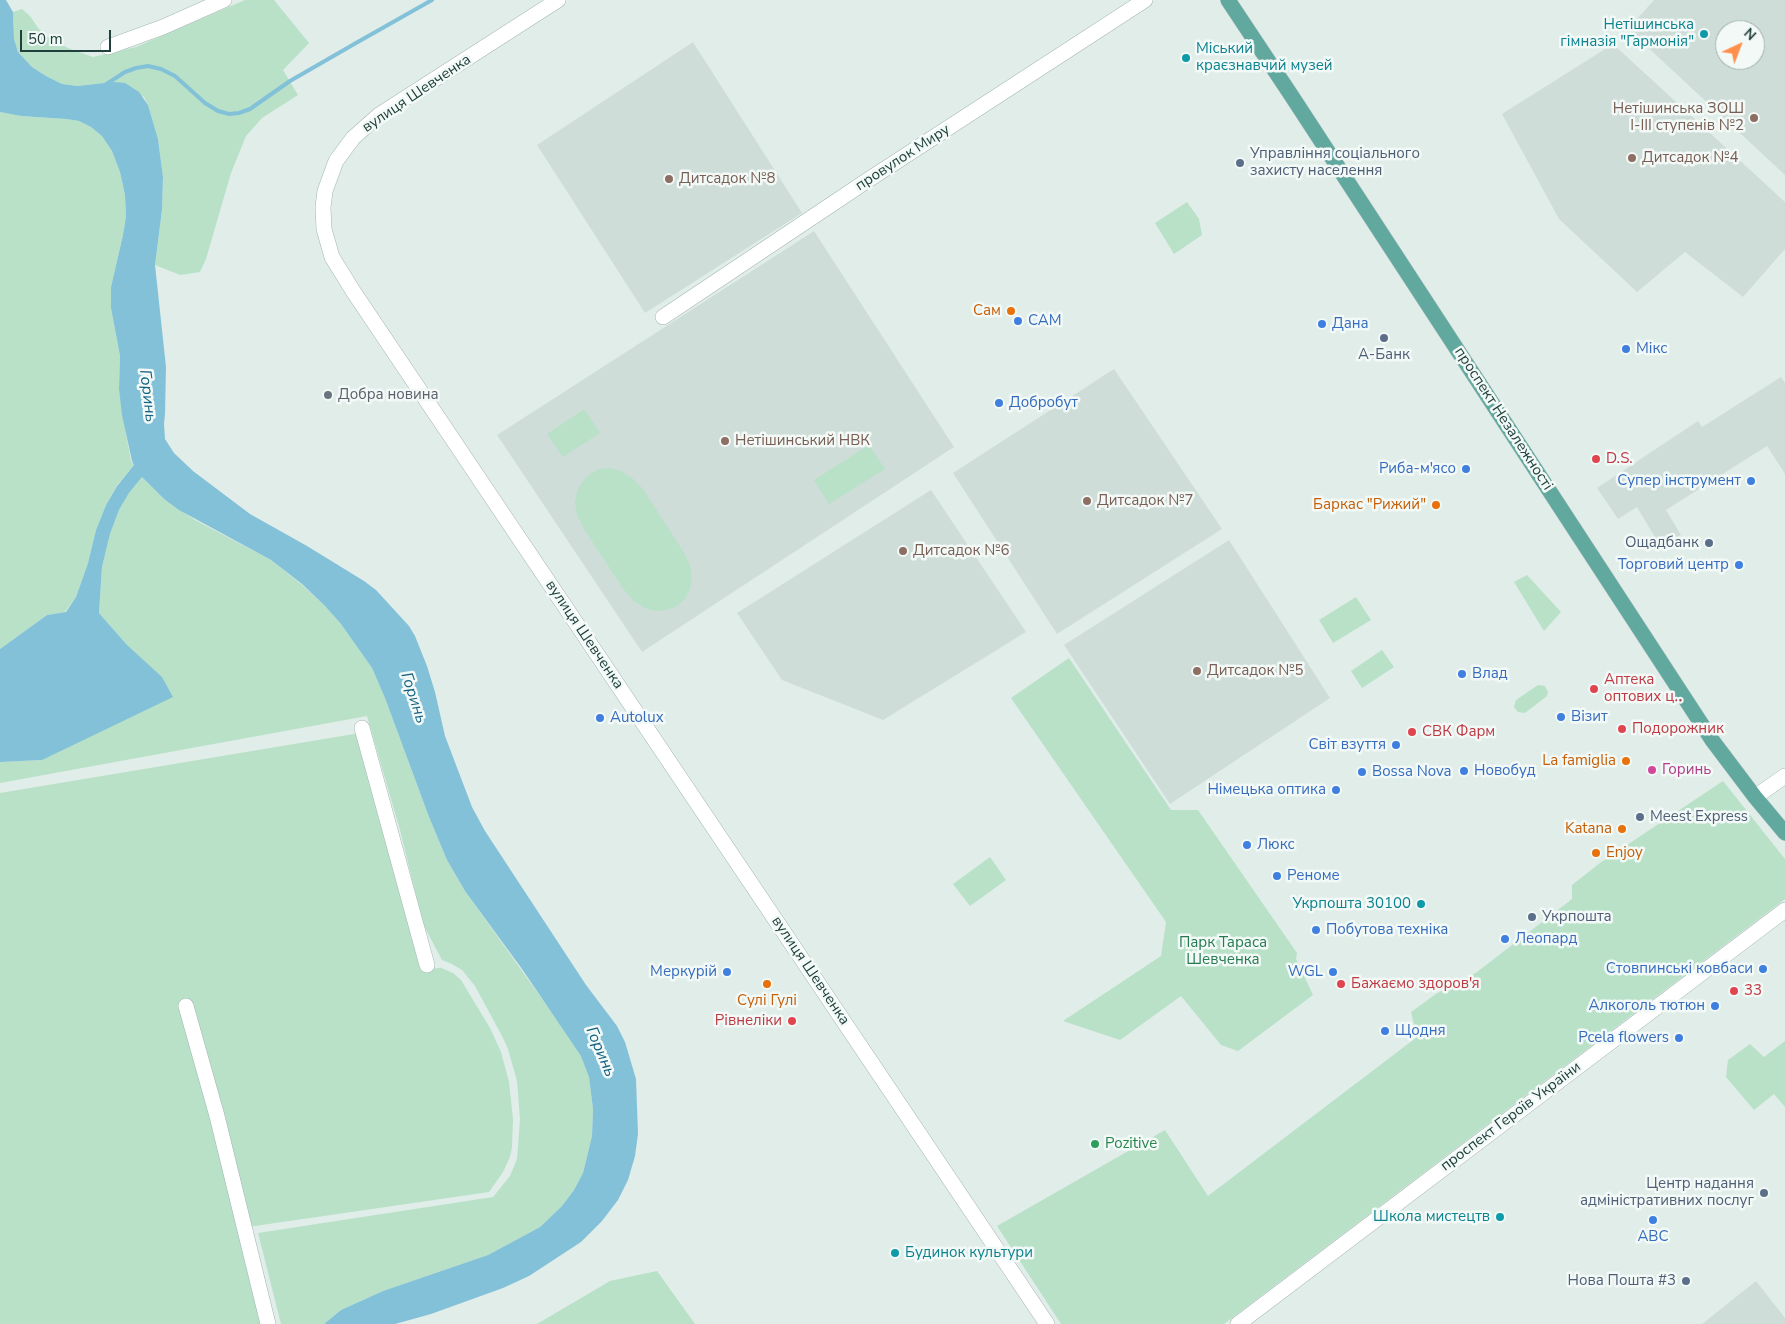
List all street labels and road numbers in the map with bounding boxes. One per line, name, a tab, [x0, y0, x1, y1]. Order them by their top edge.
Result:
street label: вулиця Шевченка	[359, 51, 475, 137]
street label: провулок Миру	[852, 121, 954, 195]
street label: проспект Незалежності	[1450, 344, 1556, 494]
street label: вулиця Шевченка	[541, 577, 627, 693]
street label: вулиця Шевченка	[767, 913, 853, 1029]
street label: проспект Героїв України	[1437, 1058, 1585, 1176]

